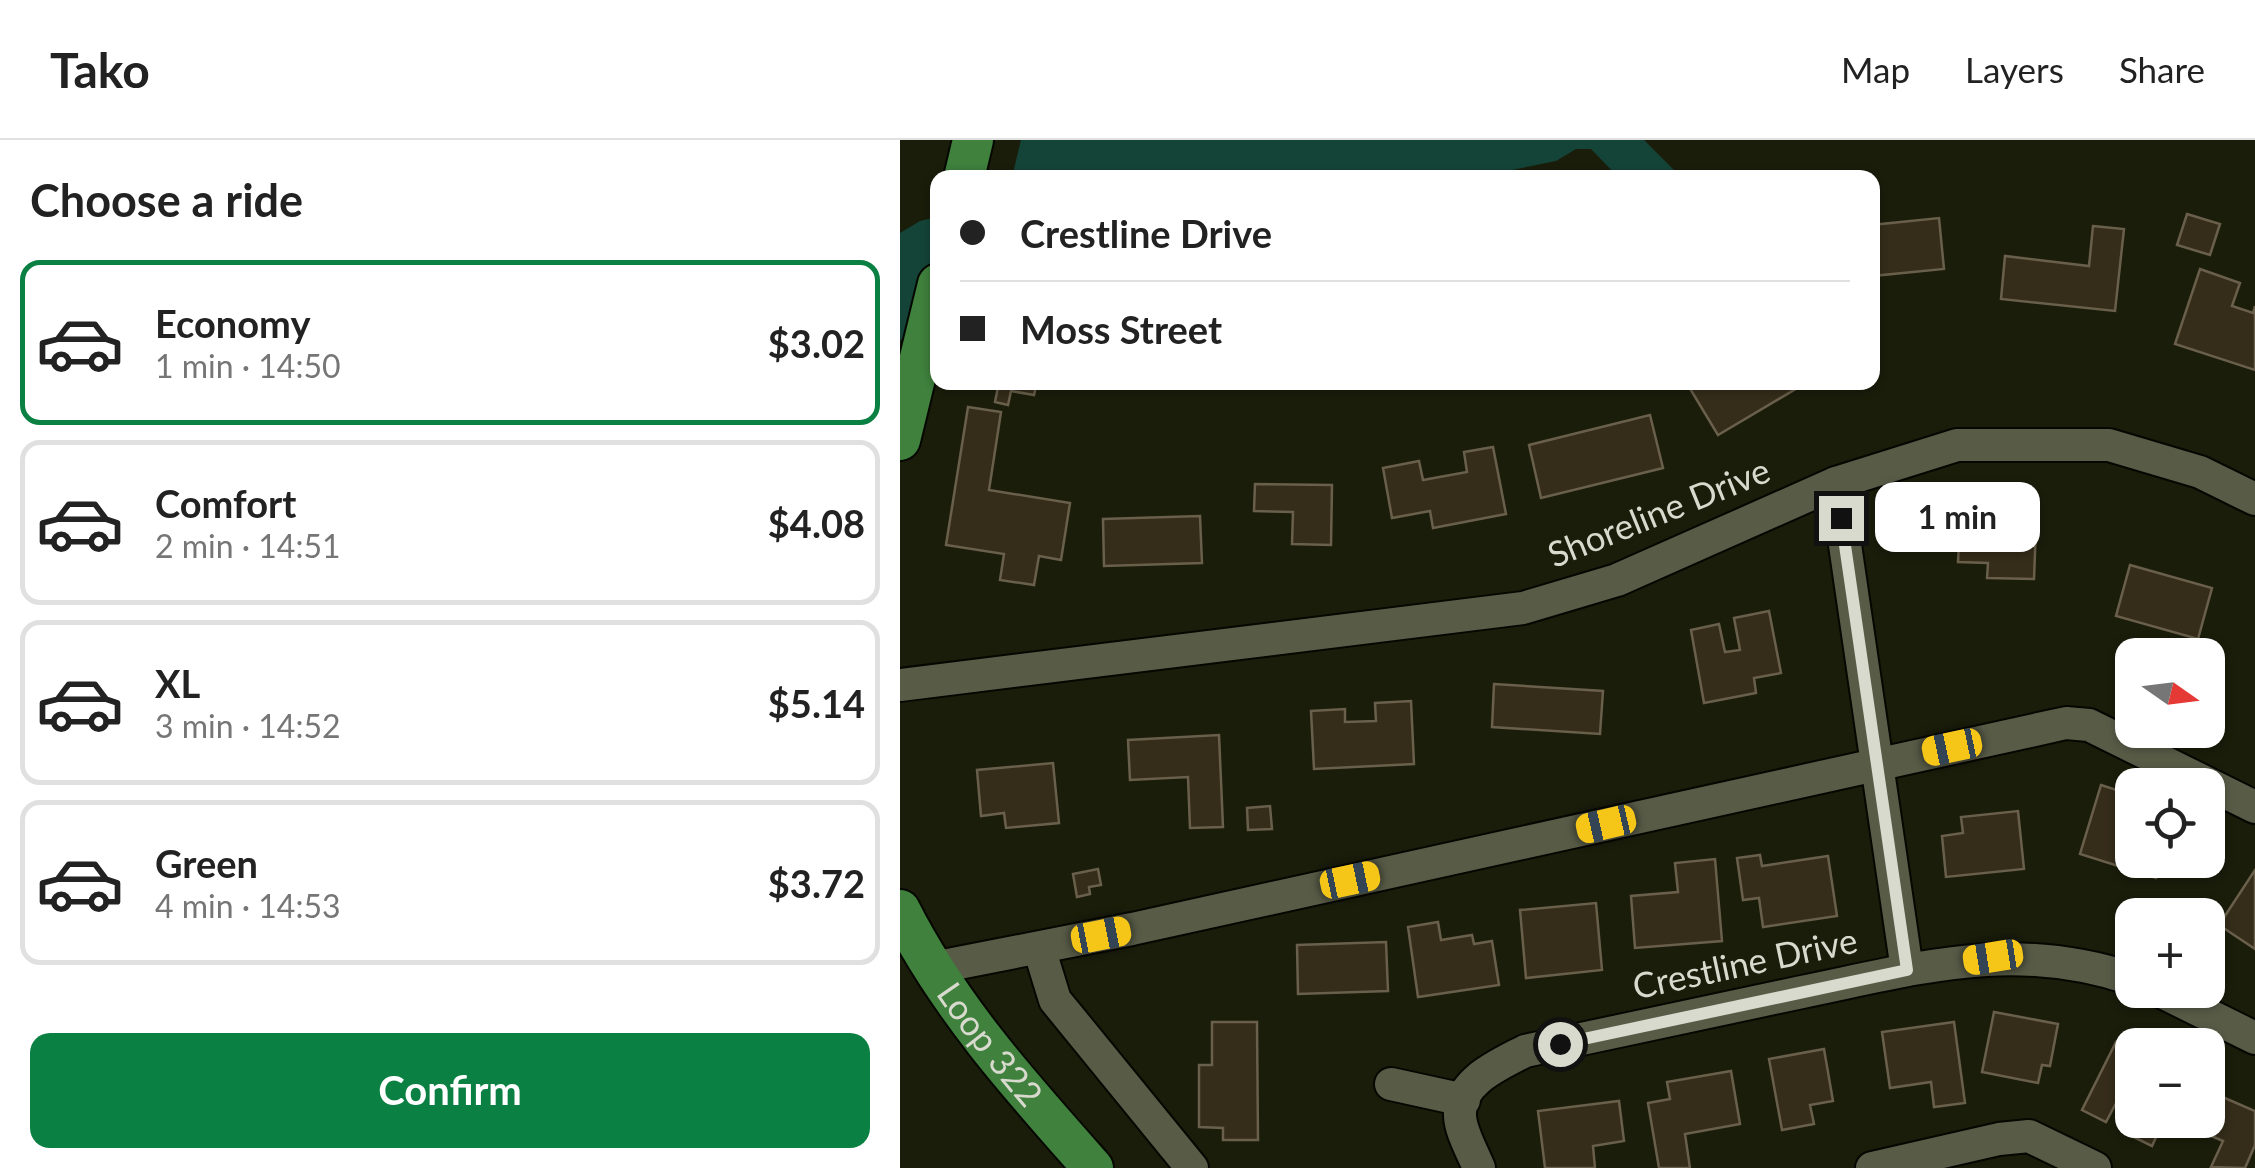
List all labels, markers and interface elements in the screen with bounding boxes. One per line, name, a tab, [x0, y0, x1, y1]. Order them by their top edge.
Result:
text: Tako	[50, 41, 150, 98]
text: Map	[1841, 48, 1910, 90]
text: Layers	[1965, 48, 2064, 90]
text: Share	[2119, 48, 2205, 90]
text: Choose a ride	[30, 173, 303, 227]
text: Crestline Drive	[1020, 210, 1272, 256]
icon: car	[35, 298, 125, 388]
text: Economy	[155, 300, 310, 346]
text: Moss Street	[1020, 306, 1222, 352]
text: $3.02	[768, 320, 865, 366]
text: 1 min · 14:50	[155, 346, 341, 385]
street label: Shoreline Drive	[1541, 448, 1775, 575]
icon: car	[35, 478, 125, 568]
text: Comfort	[155, 480, 296, 526]
callout: 1 min	[1876, 483, 2041, 553]
route end	[1819, 496, 1864, 541]
text: 1 min	[1918, 497, 1997, 536]
text: $4.08	[768, 500, 865, 546]
text: 2 min · 14:51	[155, 526, 341, 565]
north arrow	[2115, 638, 2225, 748]
map controls	[2115, 638, 2225, 1138]
icon: car	[35, 658, 125, 748]
text: XL	[155, 660, 200, 706]
text: $5.14	[768, 680, 865, 726]
text: 3 min · 14:52	[155, 706, 341, 745]
car	[1920, 726, 1984, 768]
button: locate	[2115, 768, 2225, 878]
car	[1573, 803, 1639, 845]
icon: car	[35, 838, 125, 928]
text: Green	[155, 840, 258, 886]
car	[1318, 859, 1382, 901]
text: $3.72	[768, 860, 865, 906]
text: 4 min · 14:53	[155, 886, 341, 925]
button: +	[2115, 898, 2225, 1008]
car	[1069, 915, 1133, 955]
street label: Crestline Drive	[1628, 918, 1861, 1006]
car	[1961, 937, 2025, 977]
street label: Loop 322	[930, 974, 1052, 1114]
route start	[1538, 1022, 1583, 1067]
button: −	[2115, 1028, 2225, 1138]
button: Confirm	[30, 1033, 870, 1148]

